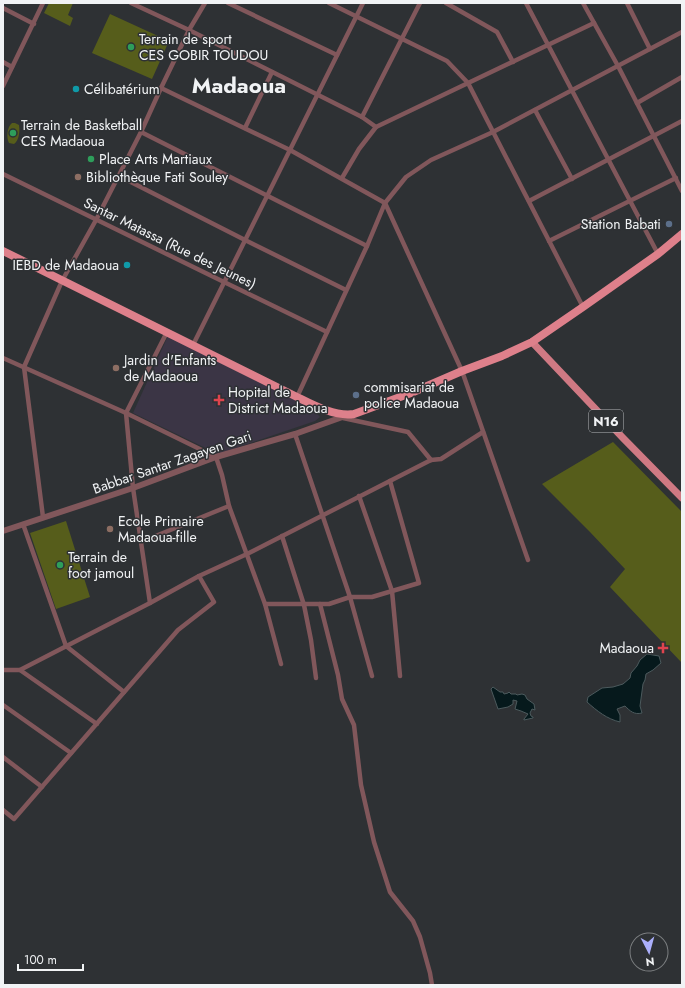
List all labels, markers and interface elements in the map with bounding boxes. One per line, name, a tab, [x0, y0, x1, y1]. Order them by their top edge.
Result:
place label: Terrain de sport CES GOBIR TOUDOU	[139, 29, 268, 65]
marker: Terrain de sport CES GOBIR TOUDOU	[126, 42, 136, 52]
district label: Madaoua	[192, 69, 286, 101]
place label: Célibatérium	[84, 79, 160, 99]
marker: Célibatérium	[71, 84, 81, 94]
place label: Terrain de Basketball CES Madaoua	[21, 115, 142, 151]
marker: Terrain de Basketball CES Madaoua	[8, 128, 18, 138]
place label: Place Arts Martiaux	[99, 149, 212, 169]
marker: Place Arts Martiaux	[86, 154, 96, 164]
place label: Bibliothèque Fati Souley	[86, 167, 229, 187]
marker: Bibliothèque Fati Souley	[73, 172, 83, 182]
street label: Santar Matassa (Rue des Jeunes)	[80, 192, 260, 294]
place label: Station Babati	[581, 214, 661, 234]
marker: Station Babati	[664, 219, 674, 229]
place label: IEBD de Madaoua	[12, 255, 119, 275]
marker: IEBD de Madaoua	[122, 260, 132, 270]
place label: Jardin d'Enfants de Madaoua	[122, 350, 217, 386]
marker: Jardin d'Enfants de Madaoua	[111, 363, 121, 373]
place label: commisariat de police Madaoua	[364, 377, 459, 413]
place label: Hopital de District Madaoua	[228, 382, 327, 418]
marker: commisariat de police Madaoua	[351, 390, 361, 400]
marker: Hopital de District Madaoua	[213, 394, 225, 406]
road number: N16	[589, 410, 623, 432]
street label: Babbar Santar Zagayen Gari	[90, 425, 254, 499]
place label: Ecole Primaire Madaoua-fille	[118, 511, 204, 547]
marker: Ecole Primaire Madaoua-fille	[105, 524, 115, 534]
place label: Terrain de foot jamoul	[68, 547, 134, 583]
marker: Terrain de foot jamoul	[55, 560, 65, 570]
place label: Madaoua	[599, 638, 654, 658]
marker: Madaoua	[657, 642, 669, 654]
north arrow	[629, 932, 669, 972]
scale bar	[18, 946, 83, 972]
text: 100 m	[24, 951, 57, 969]
text: N	[645, 954, 655, 970]

